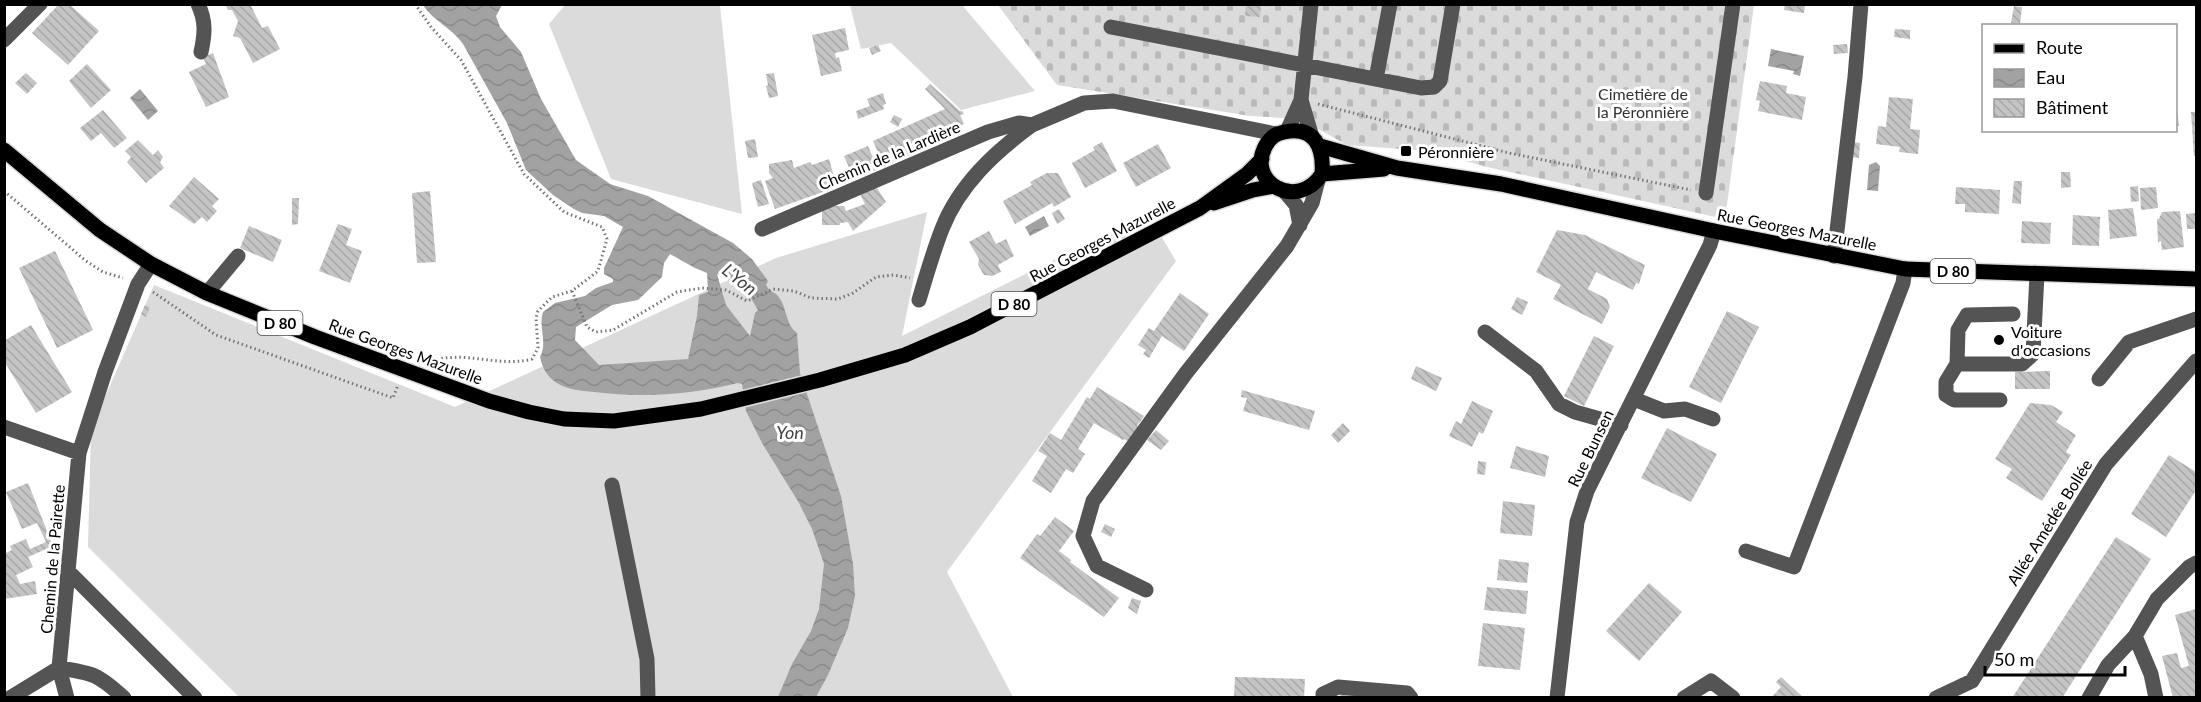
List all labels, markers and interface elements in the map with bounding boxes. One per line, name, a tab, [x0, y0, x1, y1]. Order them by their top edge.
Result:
legend	[1982, 24, 2177, 132]
text: Route	[2036, 36, 2083, 58]
text: Eau	[2036, 66, 2065, 88]
park label: Cimetière de la Péronnière	[1597, 84, 1689, 121]
text: Bâtiment	[2036, 96, 2109, 118]
street label: Chemin de la Lardière	[815, 117, 963, 193]
place label: Péronnière	[1418, 142, 1494, 161]
marker: Péronnière	[1399, 144, 1413, 158]
street label: Rue Georges Mazurelle	[1026, 193, 1178, 285]
street label: Rue Georges Mazurelle	[1716, 204, 1878, 254]
water label: L'Yon	[718, 259, 762, 299]
road number: D 80	[1930, 259, 1976, 283]
road number: D 80	[992, 292, 1036, 316]
road number: D 80	[258, 311, 302, 335]
street label: Rue Georges Mazurelle	[327, 314, 485, 388]
place label: Voiture d'occasions	[2011, 322, 2091, 359]
marker: Voiture d'occasions	[1992, 333, 2006, 347]
street label: Rue Bunsen	[1563, 406, 1617, 490]
water label: Yon	[776, 421, 804, 443]
street label: Allée Amédée Bollée	[2003, 456, 2095, 588]
street label: Chemin de la Pairette	[36, 484, 68, 634]
scale bar	[1985, 639, 2124, 677]
text: 50 m	[1994, 648, 2034, 670]

